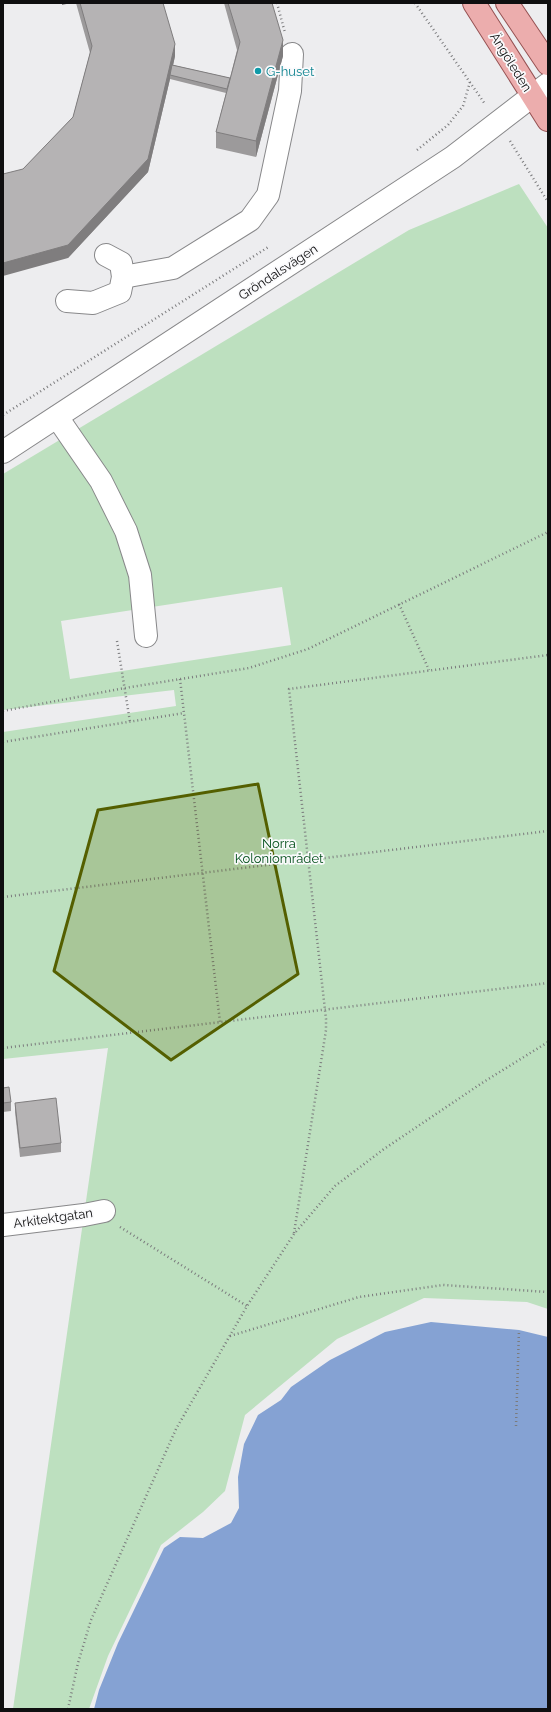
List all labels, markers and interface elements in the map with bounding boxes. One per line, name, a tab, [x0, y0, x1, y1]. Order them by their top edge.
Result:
street label: Ängöleden	[487, 29, 536, 94]
place label: G-huset	[266, 64, 315, 79]
marker: G-huset	[253, 66, 263, 76]
street label: Gröndalsvägen	[236, 241, 320, 303]
park label: Norra Koloniområdet	[235, 836, 324, 866]
street label: Arkitektgatan	[12, 1205, 94, 1231]

